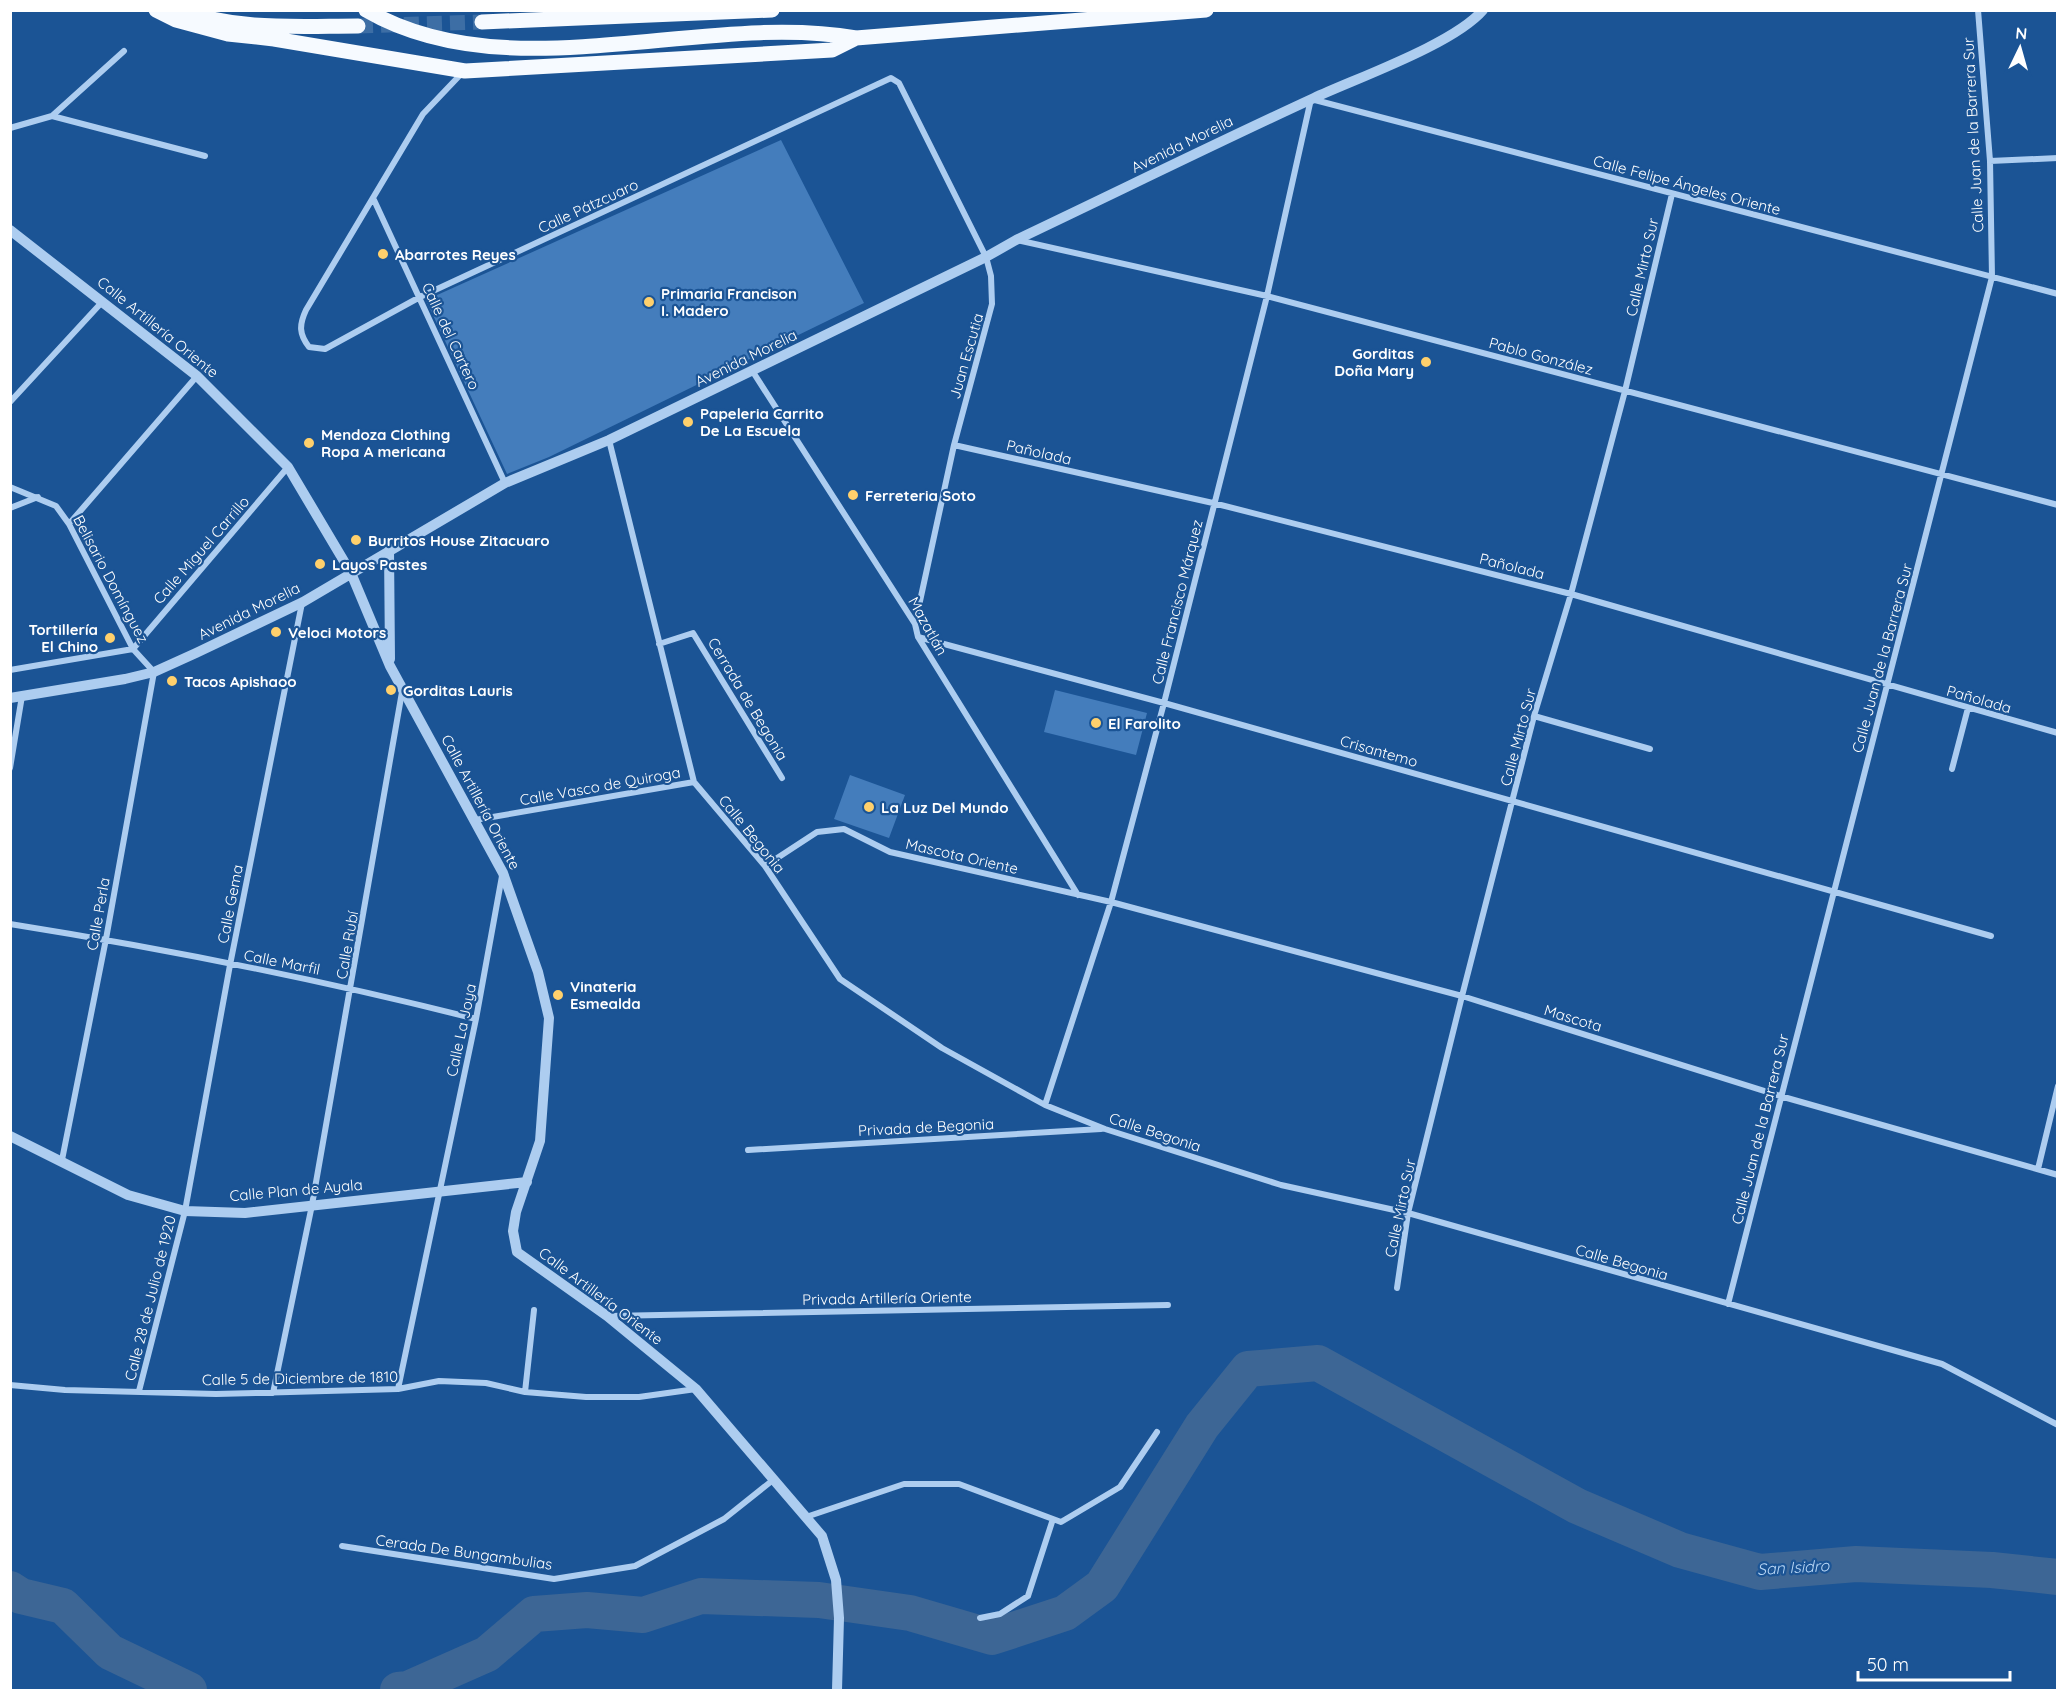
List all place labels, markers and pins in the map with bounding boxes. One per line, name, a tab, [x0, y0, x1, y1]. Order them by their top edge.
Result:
place label: Abarrotes Reyes	[395, 245, 516, 264]
marker: Abarrotes Reyes	[376, 247, 390, 261]
place label: Primaria Francison I. Madero	[661, 284, 797, 320]
marker: Primaria Francison I. Madero	[642, 295, 656, 309]
place label: Gorditas Doña Mary	[1334, 344, 1414, 380]
marker: Gorditas Doña Mary	[1419, 355, 1433, 369]
place label: Papeleria Carrito De La Escuela	[700, 404, 824, 440]
marker: Papeleria Carrito De La Escuela	[681, 415, 695, 429]
place label: Mendoza Clothing Ropa A mericana	[321, 425, 450, 461]
marker: Mendoza Clothing Ropa A mericana	[302, 436, 316, 450]
place label: Ferreteria Soto	[865, 486, 976, 505]
marker: Ferreteria Soto	[846, 488, 860, 502]
place label: Burritos House Zitacuaro	[368, 531, 550, 550]
marker: Burritos House Zitacuaro	[349, 533, 363, 547]
place label: Layos Pastes	[332, 555, 427, 574]
marker: Layos Pastes	[313, 557, 327, 571]
place label: Tortillería El Chino	[29, 620, 98, 656]
place label: Veloci Motors	[288, 623, 386, 642]
marker: Veloci Motors	[269, 625, 283, 639]
marker: Tortillería El Chino	[103, 631, 117, 645]
place label: Tacos Apishaoo	[184, 672, 297, 691]
marker: Tacos Apishaoo	[165, 674, 179, 688]
place label: Gorditas Lauris	[403, 681, 513, 700]
marker: Gorditas Lauris	[384, 683, 398, 697]
place label: El Farolito	[1108, 714, 1181, 733]
marker: El Farolito	[1089, 716, 1103, 730]
place label: La Luz Del Mundo	[881, 798, 1009, 817]
marker: La Luz Del Mundo	[862, 800, 876, 814]
place label: Vinateria Esmealda	[570, 977, 641, 1013]
marker: Vinateria Esmealda	[551, 988, 565, 1002]

